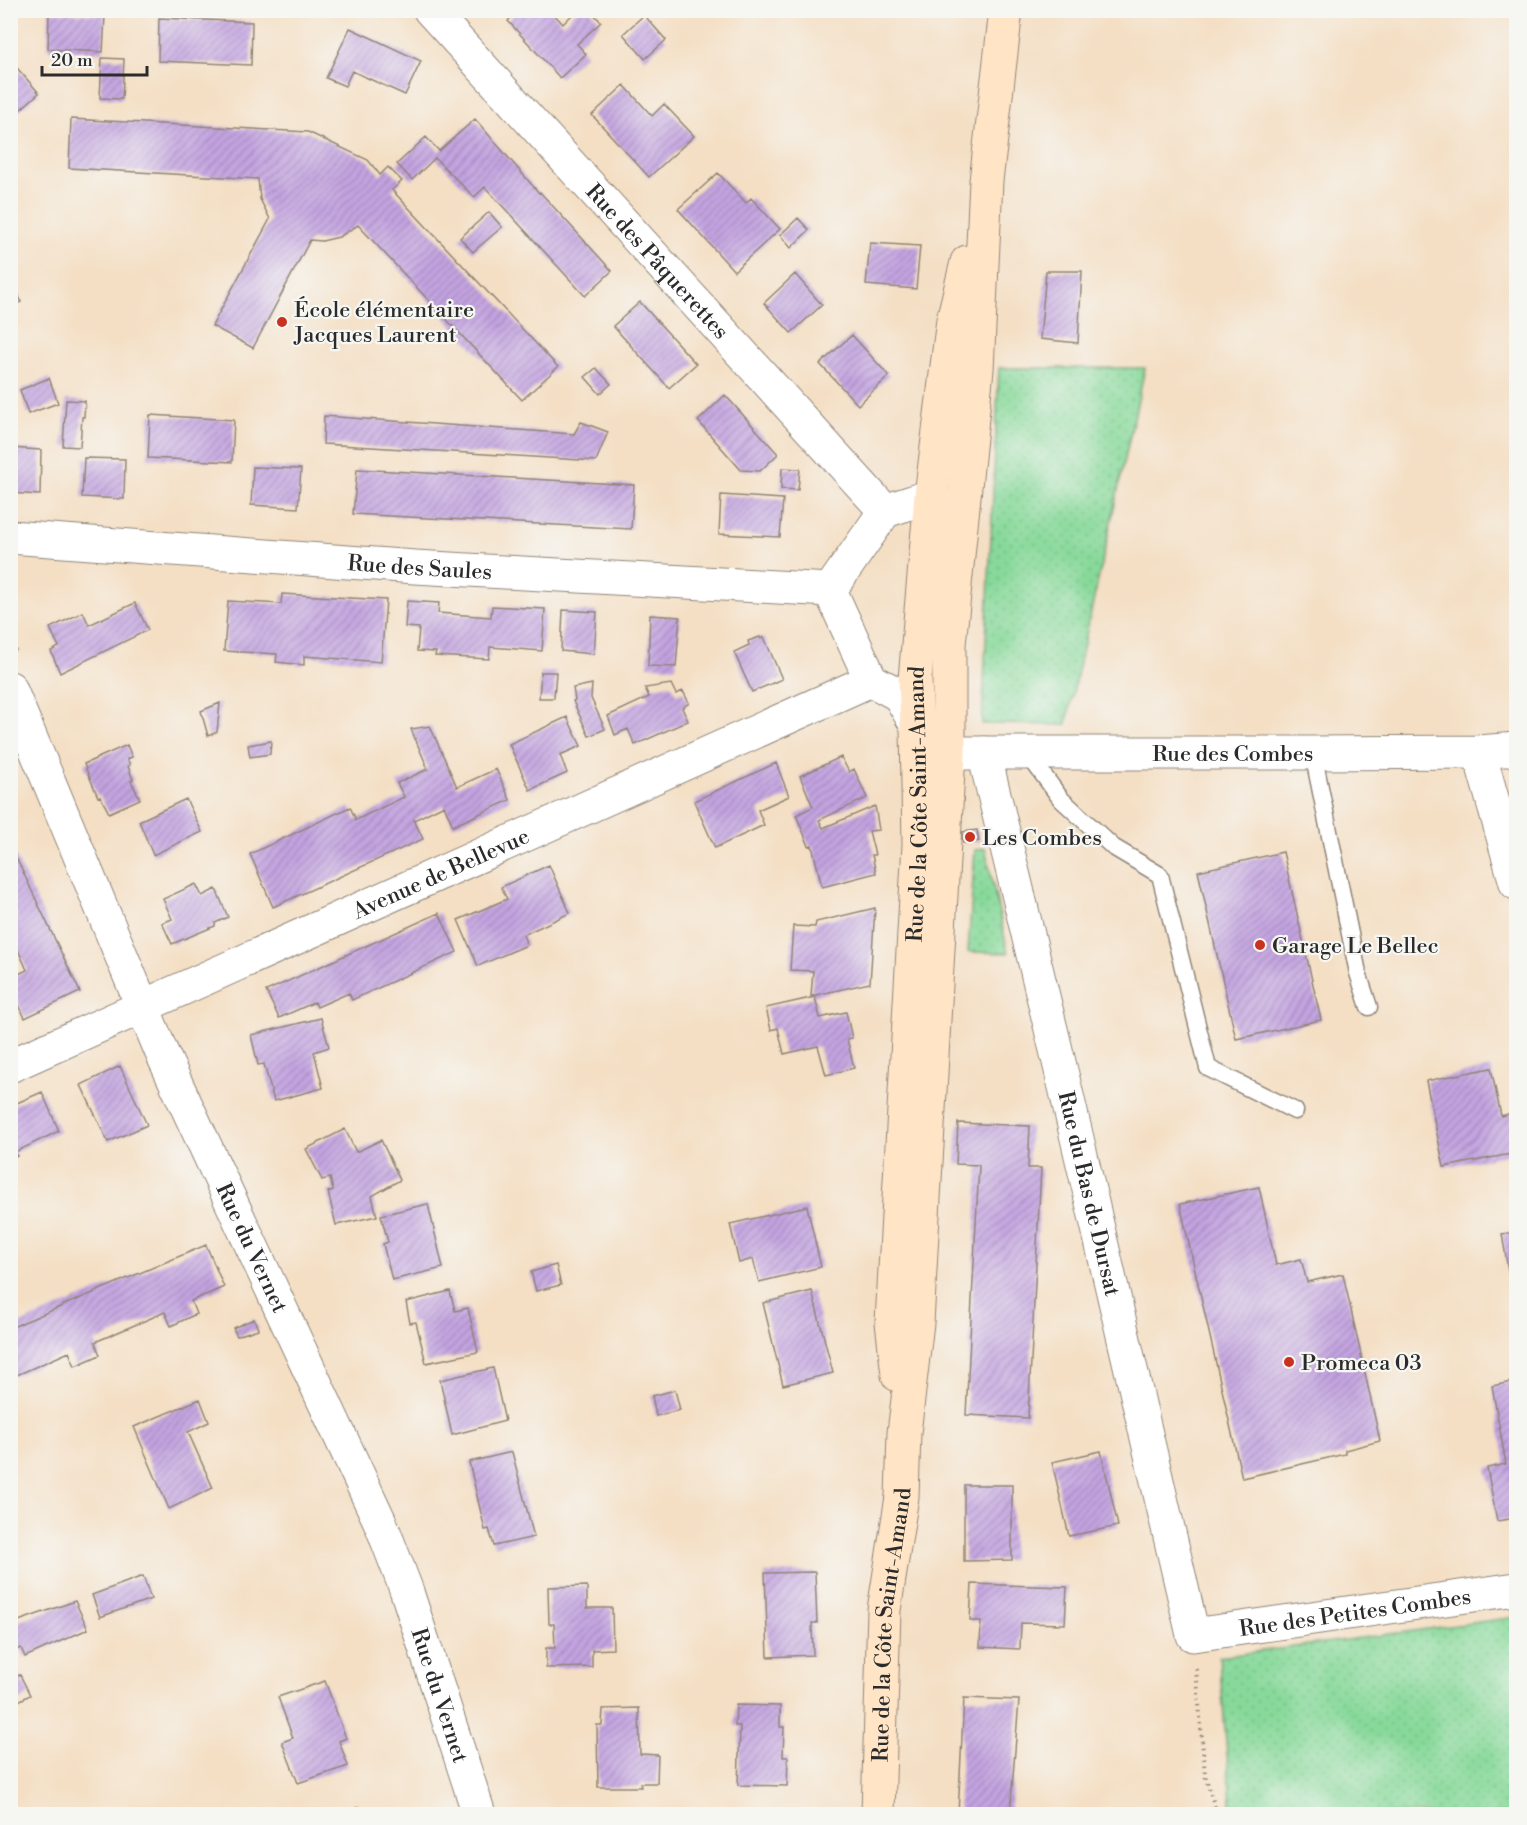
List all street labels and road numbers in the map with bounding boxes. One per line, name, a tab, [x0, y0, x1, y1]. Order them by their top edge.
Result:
street label: Rue des Pâquerettes	[580, 179, 734, 345]
street label: Rue des Saules	[347, 550, 493, 586]
street label: Rue de la Côte Saint-Amand	[901, 665, 934, 943]
street label: Rue des Combes	[1152, 741, 1313, 768]
street label: Avenue de Bellevue	[348, 823, 534, 926]
street label: Rue du Bas de Dursat	[1051, 1089, 1125, 1299]
street label: Rue du Vernet	[209, 1179, 293, 1318]
street label: Rue de la Côte Saint-Amand	[868, 1487, 917, 1762]
street label: Rue des Petites Combes	[1237, 1584, 1473, 1643]
street label: Rue du Vernet	[405, 1625, 473, 1766]

